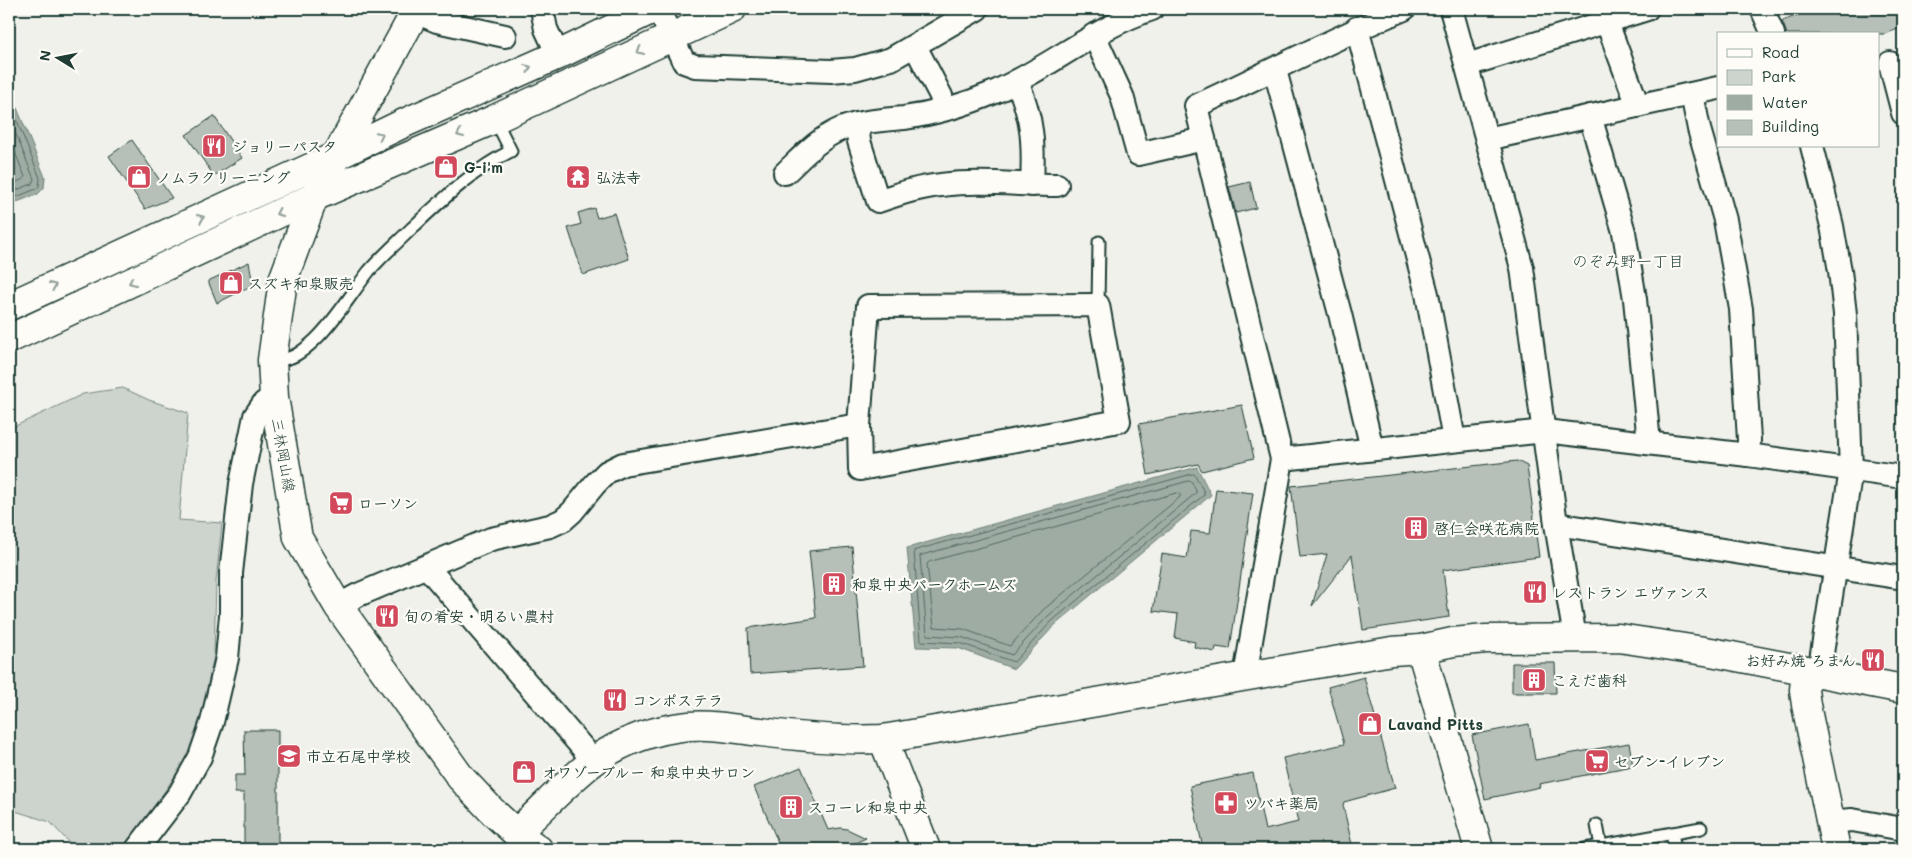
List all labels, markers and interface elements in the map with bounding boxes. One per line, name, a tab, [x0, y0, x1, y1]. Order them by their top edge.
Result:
north arrow	[32, 32, 82, 82]
legend	[1717, 32, 1880, 148]
text: Road	[1762, 42, 1799, 62]
one-way arrow	[636, 45, 645, 55]
text: N	[34, 49, 55, 63]
one-way arrow	[523, 64, 532, 75]
text: Park	[1762, 66, 1796, 86]
text: Water	[1762, 92, 1808, 112]
text: Building	[1762, 116, 1819, 136]
one-way arrow	[456, 128, 465, 139]
one-way arrow	[375, 131, 384, 141]
restaurant icon: ジョリーパスタ	[201, 133, 227, 159]
place label: ジョリーパスタ	[232, 136, 337, 156]
shop icon: G-i'm	[433, 154, 459, 180]
place label: G-i'm	[464, 157, 503, 177]
shop icon: ノムラクリーニング	[126, 164, 152, 190]
temple icon: 弘法寺	[565, 164, 591, 190]
place label: ノムラクリーニング	[156, 167, 290, 187]
place label: 弘法寺	[596, 167, 641, 187]
one-way arrow	[276, 207, 285, 217]
one-way arrow	[196, 214, 205, 225]
district label: のぞみ野一丁目	[1572, 250, 1684, 271]
shop icon: スズキ和泉販売	[218, 270, 244, 296]
place label: スズキ和泉販売	[248, 273, 354, 293]
one-way arrow	[128, 276, 137, 286]
one-way arrow	[48, 281, 57, 292]
street label: 三林岡山線	[268, 416, 300, 494]
supermarket icon: ローソン	[328, 490, 354, 516]
place label: ローソン	[358, 493, 418, 513]
building icon: 啓仁会咲花病院	[1403, 515, 1429, 541]
place label: 啓仁会咲花病院	[1434, 518, 1539, 538]
building icon: 和泉中央パークホームズ	[821, 571, 847, 597]
place label: 和泉中央パークホームズ	[852, 574, 1016, 594]
restaurant icon: レストラン エヴァンス	[1522, 579, 1548, 605]
place label: レストラン エヴァンス	[1552, 582, 1709, 602]
restaurant icon: 旬の肴安・明るい農村	[374, 603, 400, 629]
place label: 旬の肴安・明るい農村	[404, 606, 554, 626]
restaurant icon: お好み焼 ろまん	[1860, 647, 1886, 673]
place label: お好み焼 ろまん	[1746, 650, 1856, 670]
building icon: こえだ歯科	[1521, 667, 1547, 693]
place label: こえだ歯科	[1552, 670, 1627, 690]
restaurant icon: コンポステラ	[602, 687, 628, 713]
place label: コンポステラ	[632, 690, 723, 710]
shop icon: Lavand Pitts	[1357, 711, 1383, 737]
place label: Lavand Pitts	[1388, 714, 1483, 734]
school or university icon: 市立石尾中学校	[276, 743, 302, 769]
place label: 市立石尾中学校	[306, 746, 411, 766]
supermarket icon: セブン-イレブン	[1584, 748, 1610, 774]
place label: セブン-イレブン	[1614, 751, 1725, 771]
shop icon: オワゾーブルー 和泉中央サロン	[511, 759, 537, 785]
place label: オワゾーブルー 和泉中央サロン	[542, 762, 755, 782]
pharmacy icon: ツバキ薬局	[1213, 790, 1239, 816]
place label: ツバキ薬局	[1244, 793, 1319, 813]
building icon: スコーレ和泉中央	[778, 794, 804, 820]
place label: スコーレ和泉中央	[808, 797, 927, 817]

